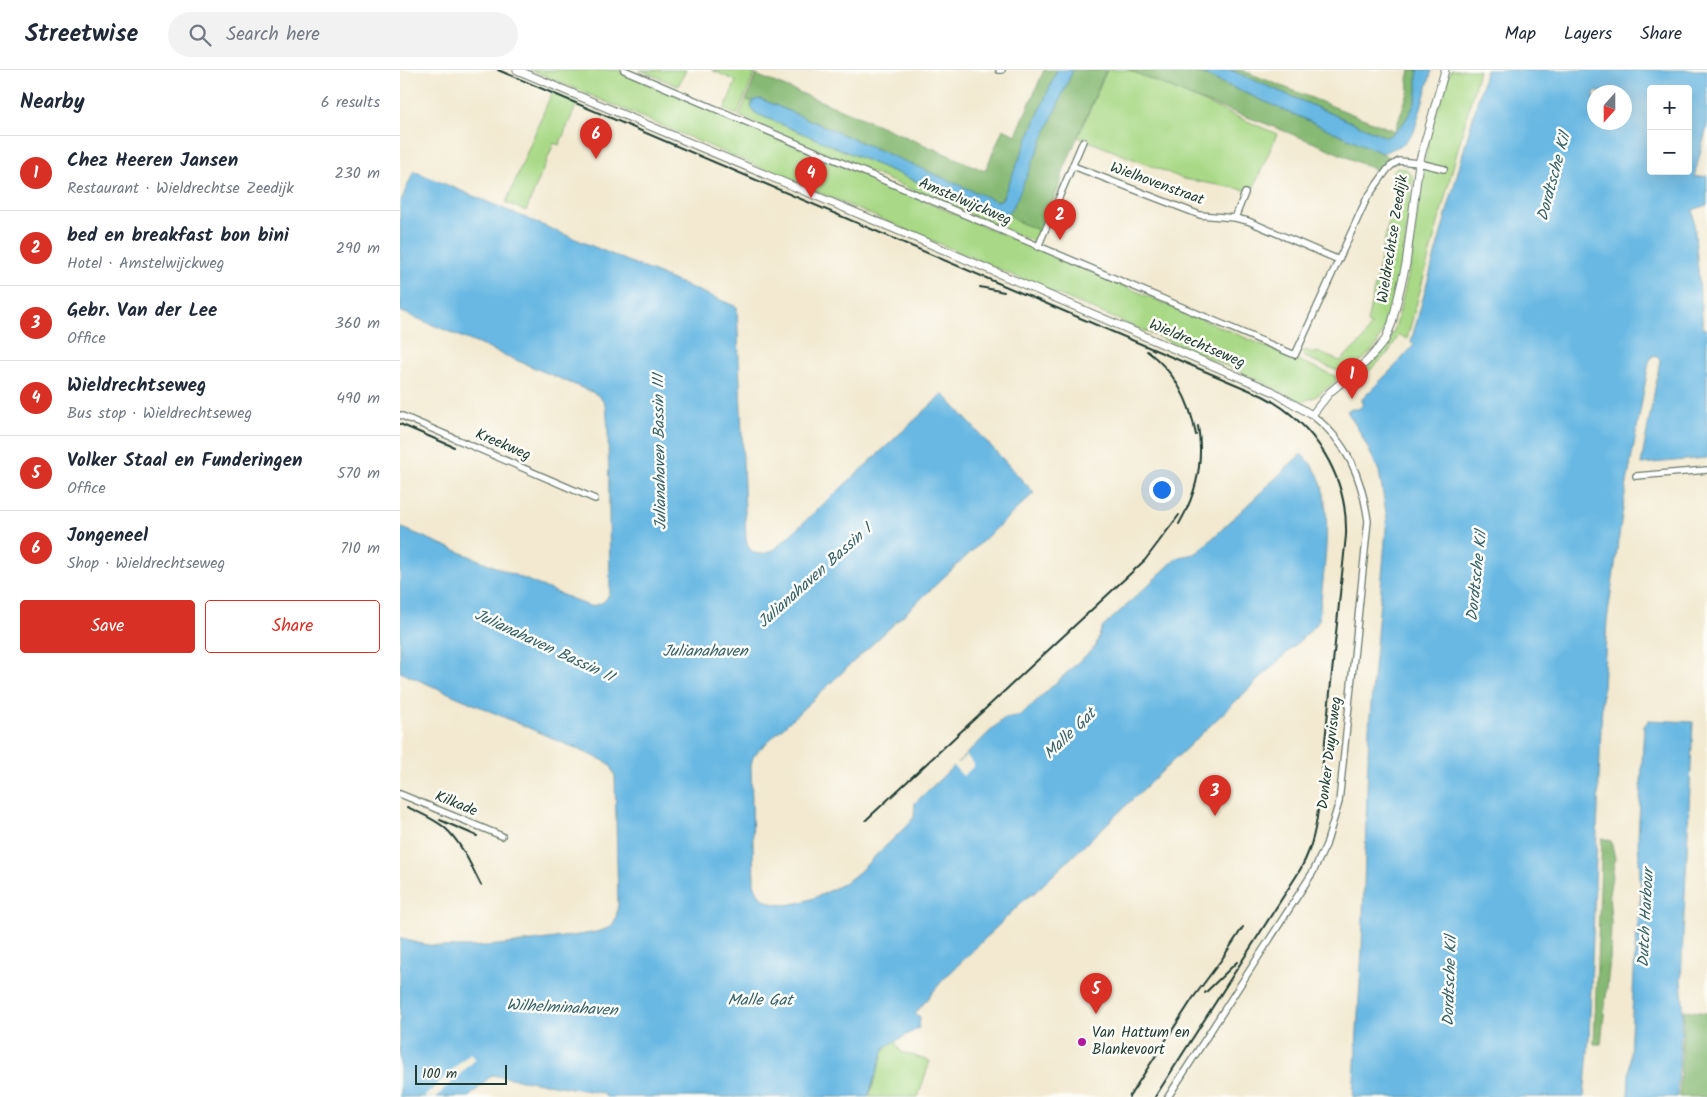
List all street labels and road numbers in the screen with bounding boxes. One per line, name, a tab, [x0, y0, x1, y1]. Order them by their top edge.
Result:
street label: Wielhovenstraat	[1107, 156, 1208, 212]
street label: Amstelwijckweg	[915, 172, 1015, 232]
street label: Wieldrechtse Zeedijk	[1371, 172, 1415, 305]
street label: Wieldrechtseweg	[1145, 313, 1249, 375]
street label: Kreekweg	[471, 423, 535, 467]
street label: Donker Duyvisweg	[1311, 695, 1349, 811]
street label: Kilkade	[431, 785, 481, 824]

